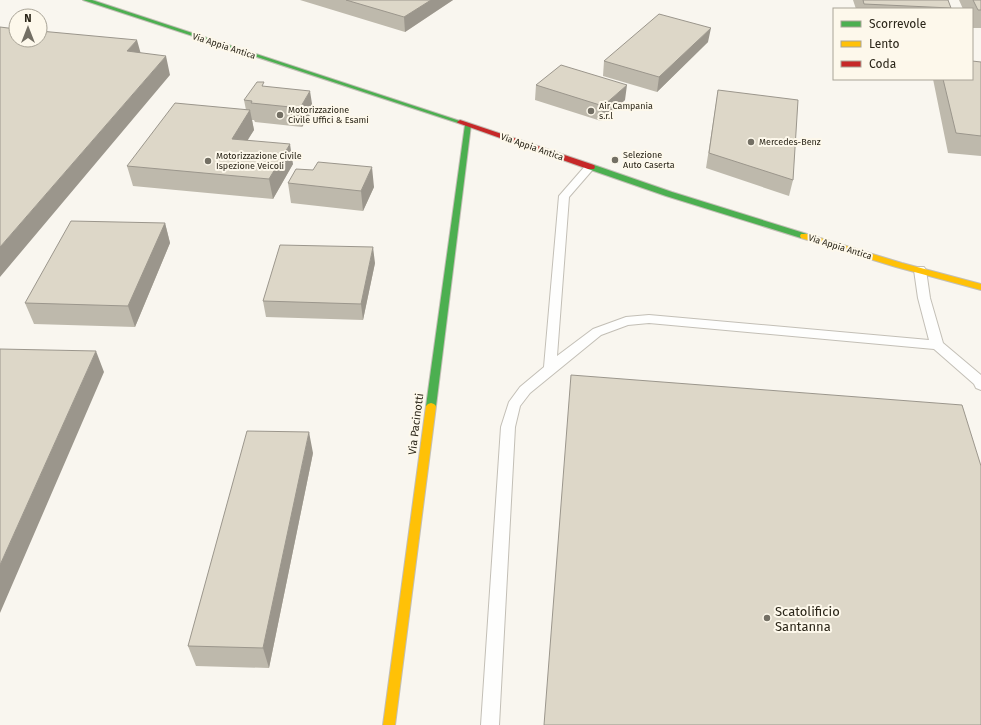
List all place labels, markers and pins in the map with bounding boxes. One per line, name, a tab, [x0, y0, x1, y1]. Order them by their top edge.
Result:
place label: Air Campania s.r.l	[599, 101, 653, 121]
place label: Motorizzazione Civile Uffici & Esami	[288, 105, 369, 125]
marker: Air Campania s.r.l	[586, 106, 596, 116]
marker: Motorizzazione Civile Uffici & Esami	[275, 110, 285, 120]
marker: Mercedes-Benz	[746, 137, 756, 147]
place label: Mercedes-Benz	[759, 137, 821, 147]
place label: Selezione Auto Caserta	[623, 150, 675, 170]
place label: Motorizzazione Civile Ispezione Veicoli	[216, 151, 302, 171]
marker: Selezione Auto Caserta	[610, 155, 620, 165]
marker: Motorizzazione Civile Ispezione Veicoli	[203, 156, 213, 166]
place label: Scatolificio Santanna	[775, 604, 840, 634]
marker: Scatolificio Santanna	[762, 613, 772, 623]

